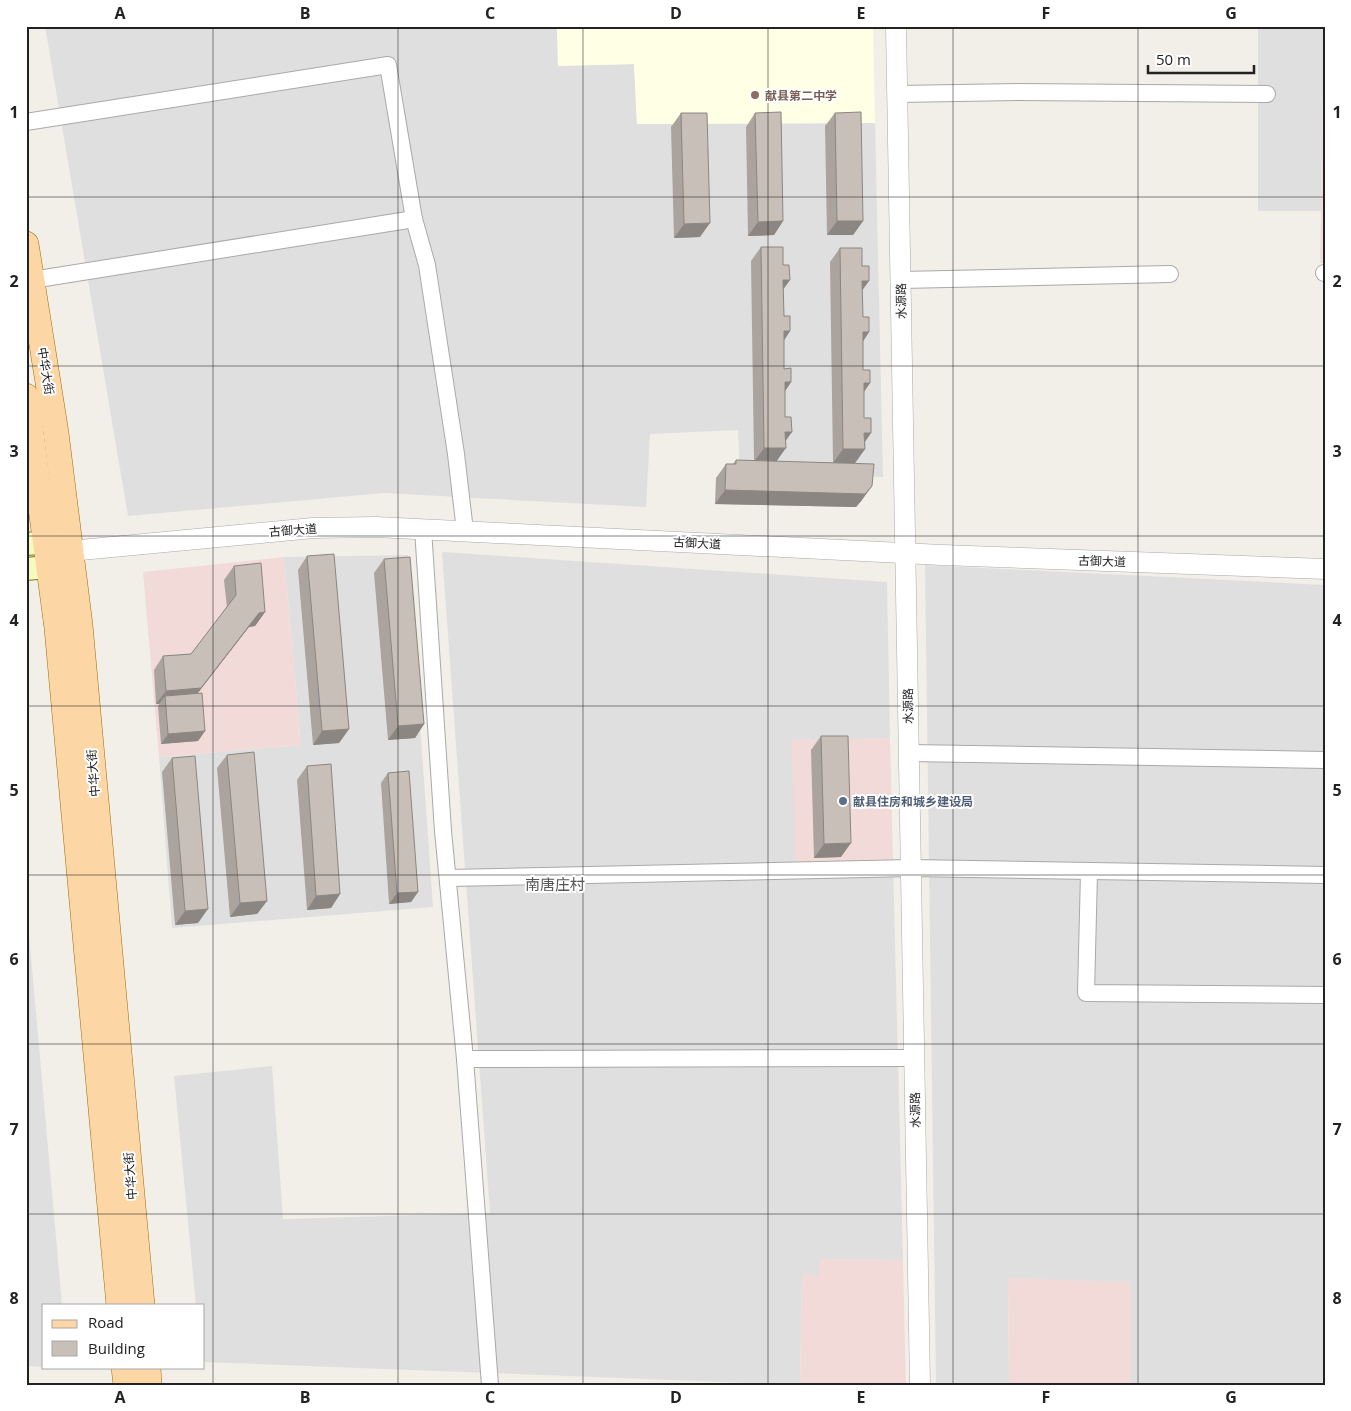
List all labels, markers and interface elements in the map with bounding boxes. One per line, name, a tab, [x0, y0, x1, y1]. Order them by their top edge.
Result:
text: A	[114, 2, 126, 24]
text: B	[300, 2, 310, 24]
text: C	[485, 2, 495, 24]
text: D	[670, 2, 682, 24]
text: E	[857, 2, 866, 24]
text: F	[1042, 2, 1050, 24]
text: G	[1225, 2, 1237, 24]
scale bar	[1148, 42, 1255, 74]
text: 50 m	[1156, 49, 1191, 69]
place label: 献县第二中学	[765, 87, 837, 104]
marker: 献县第二中学	[749, 89, 761, 101]
text: 1	[9, 101, 19, 123]
text: 1	[1332, 101, 1342, 123]
text: 2	[9, 270, 19, 292]
text: 2	[1332, 270, 1342, 292]
street label: 水源路	[892, 283, 910, 319]
street label: 中华大街	[34, 346, 58, 396]
text: 3	[9, 440, 19, 462]
text: 3	[1332, 440, 1342, 462]
street label: 古御大道	[268, 520, 318, 540]
street label: 古御大道	[673, 533, 721, 553]
street label: 古御大道	[1078, 552, 1126, 570]
text: 4	[9, 609, 19, 631]
text: 4	[1332, 609, 1342, 631]
street label: 水源路	[899, 688, 917, 724]
street label: 中华大街	[82, 748, 104, 798]
text: 5	[9, 779, 19, 801]
text: 5	[1332, 779, 1342, 801]
place label: 献县住房和城乡建设局	[853, 793, 973, 810]
marker: 献县住房和城乡建设局	[837, 795, 849, 807]
district label: 南唐庄村	[525, 874, 585, 894]
text: 6	[9, 948, 19, 970]
text: 6	[1332, 948, 1342, 970]
street label: 水源路	[906, 1092, 924, 1128]
text: 7	[9, 1118, 19, 1140]
text: 7	[1332, 1118, 1342, 1140]
street label: 中华大街	[119, 1151, 141, 1201]
text: 8	[9, 1287, 19, 1309]
text: 8	[1332, 1287, 1342, 1309]
legend	[42, 1304, 205, 1368]
text: Road	[88, 1312, 124, 1332]
text: Building	[88, 1338, 145, 1358]
text: A	[114, 1386, 126, 1408]
text: B	[300, 1386, 310, 1408]
text: C	[485, 1386, 495, 1408]
text: D	[670, 1386, 682, 1408]
text: E	[857, 1386, 866, 1408]
text: F	[1042, 1386, 1050, 1408]
text: G	[1225, 1386, 1237, 1408]

